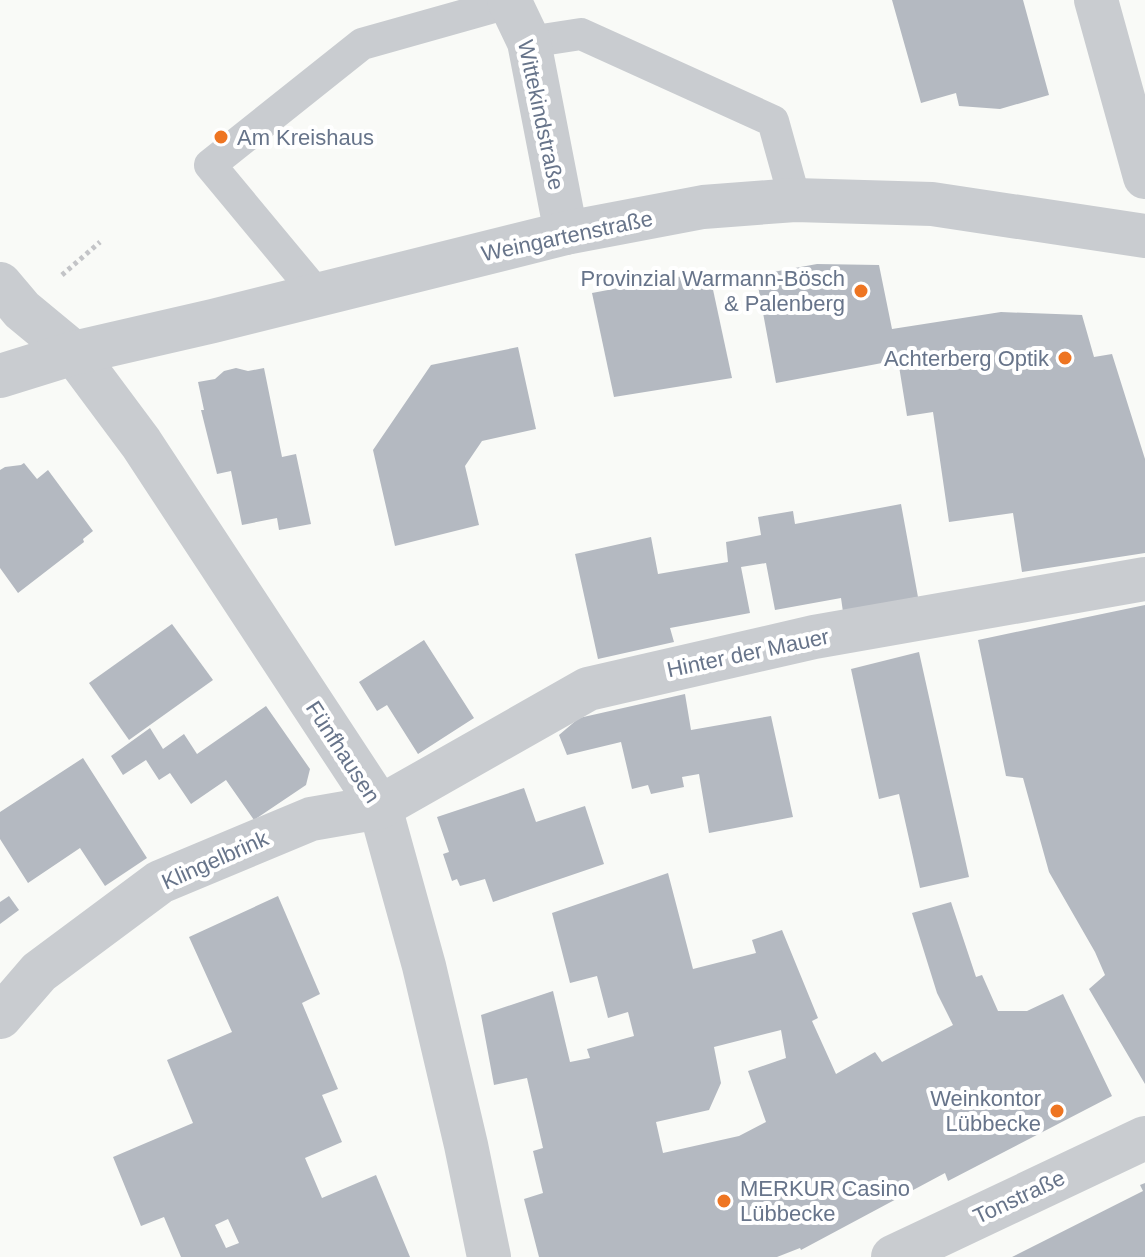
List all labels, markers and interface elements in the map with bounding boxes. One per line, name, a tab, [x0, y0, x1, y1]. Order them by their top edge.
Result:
street label: Wittekindstraße	[513, 38, 569, 192]
place label: Am Kreishaus	[237, 125, 374, 150]
marker: Am Kreishaus	[212, 128, 230, 146]
street label: Weingartenstraße	[479, 206, 655, 266]
place label: Provinzial Warmann-Bösch & Palenberg	[581, 266, 845, 316]
marker: Provinzial Warmann-Bösch & Palenberg	[852, 282, 870, 300]
place label: Achterberg Optik	[884, 346, 1050, 371]
marker: Achterberg Optik	[1056, 349, 1074, 367]
street label: Hinter der Mauer	[665, 624, 831, 682]
street label: Fünfhausen	[301, 696, 385, 808]
street label: Klingelbrink	[158, 825, 273, 895]
place label: Weinkontor Lübbecke	[930, 1086, 1041, 1136]
marker: Weinkontor Lübbecke	[1048, 1102, 1066, 1120]
street label: Tonstraße	[969, 1165, 1069, 1229]
place label: MERKUR Casino Lübbecke	[740, 1176, 910, 1226]
marker: MERKUR Casino Lübbecke	[715, 1192, 733, 1210]

